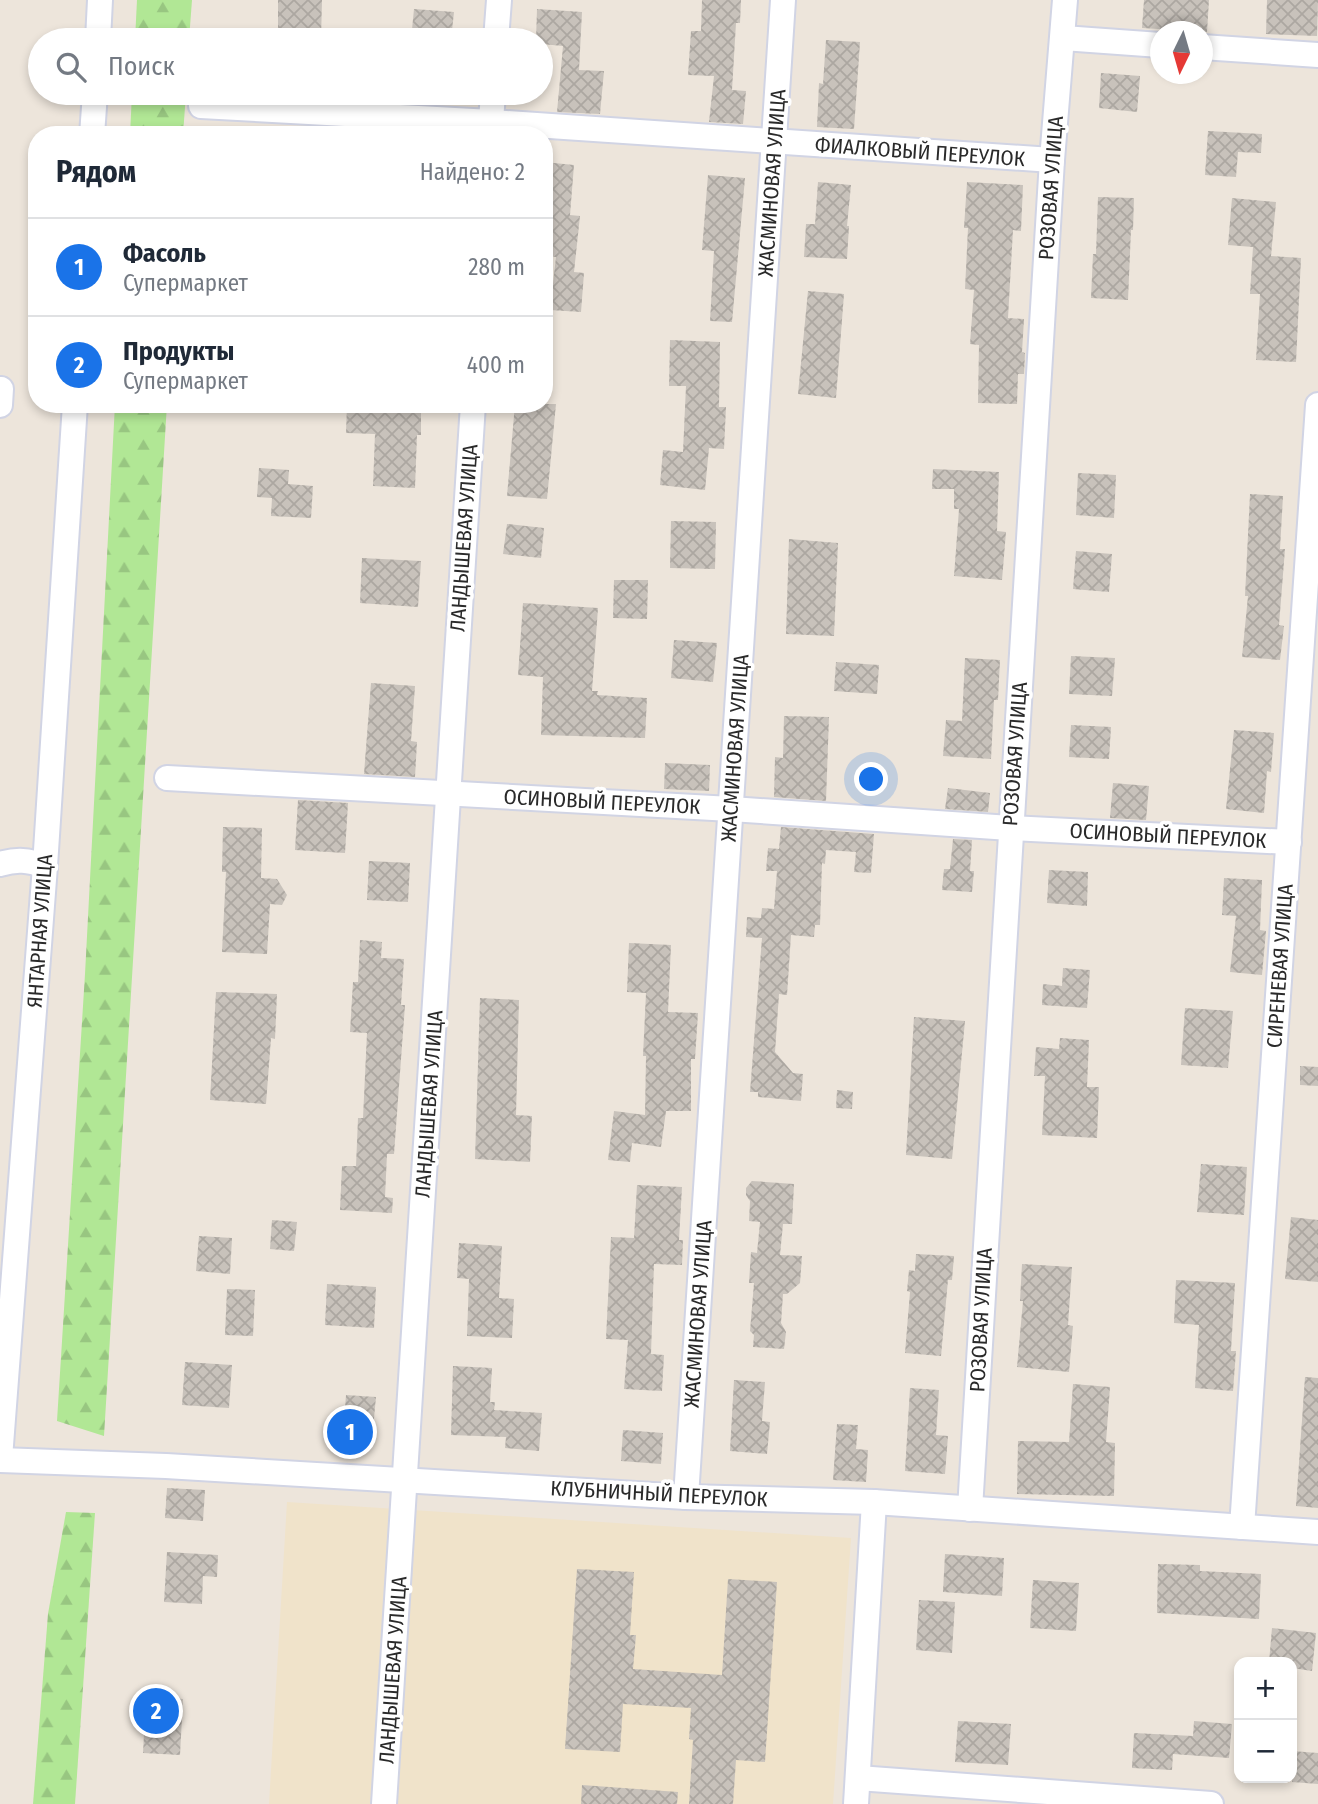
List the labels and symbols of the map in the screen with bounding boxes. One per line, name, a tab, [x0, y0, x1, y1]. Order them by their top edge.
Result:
north arrow	[1150, 21, 1213, 84]
street label: ЖАСМИНОВАЯ УЛИЦА	[752, 88, 792, 278]
street label: РОЗОВАЯ УЛИЦА	[1033, 115, 1069, 261]
street label: ФИАЛКОВЫЙ ПЕРЕУЛОК	[814, 132, 1027, 172]
street label: ЛАНДЫШЕВАЯ УЛИЦА	[444, 443, 484, 633]
street label: ЖАСМИНОВАЯ УЛИЦА	[715, 653, 755, 843]
street label: РОЗОВАЯ УЛИЦА	[997, 681, 1033, 827]
your location	[854, 762, 888, 796]
street label: ОСИНОВЫЙ ПЕРЕУЛОК	[503, 784, 702, 820]
street label: ОСИНОВЫЙ ПЕРЕУЛОК	[1069, 818, 1268, 854]
street label: ЯНТАРНАЯ УЛИЦА	[22, 853, 58, 1009]
street label: СИРЕНЕВАЯ УЛИЦА	[1261, 883, 1299, 1049]
street label: ЛАНДЫШЕВАЯ УЛИЦА	[409, 1009, 449, 1199]
street label: ЖАСМИНОВАЯ УЛИЦА	[678, 1219, 718, 1409]
street label: РОЗОВАЯ УЛИЦА	[964, 1247, 998, 1393]
pin: 1	[327, 1406, 373, 1458]
street label: КЛУБНИЧНЫЙ ПЕРЕУЛОК	[550, 1475, 769, 1513]
street label: ЛАНДЫШЕВАЯ УЛИЦА	[373, 1575, 413, 1765]
pin: 2	[133, 1685, 179, 1737]

